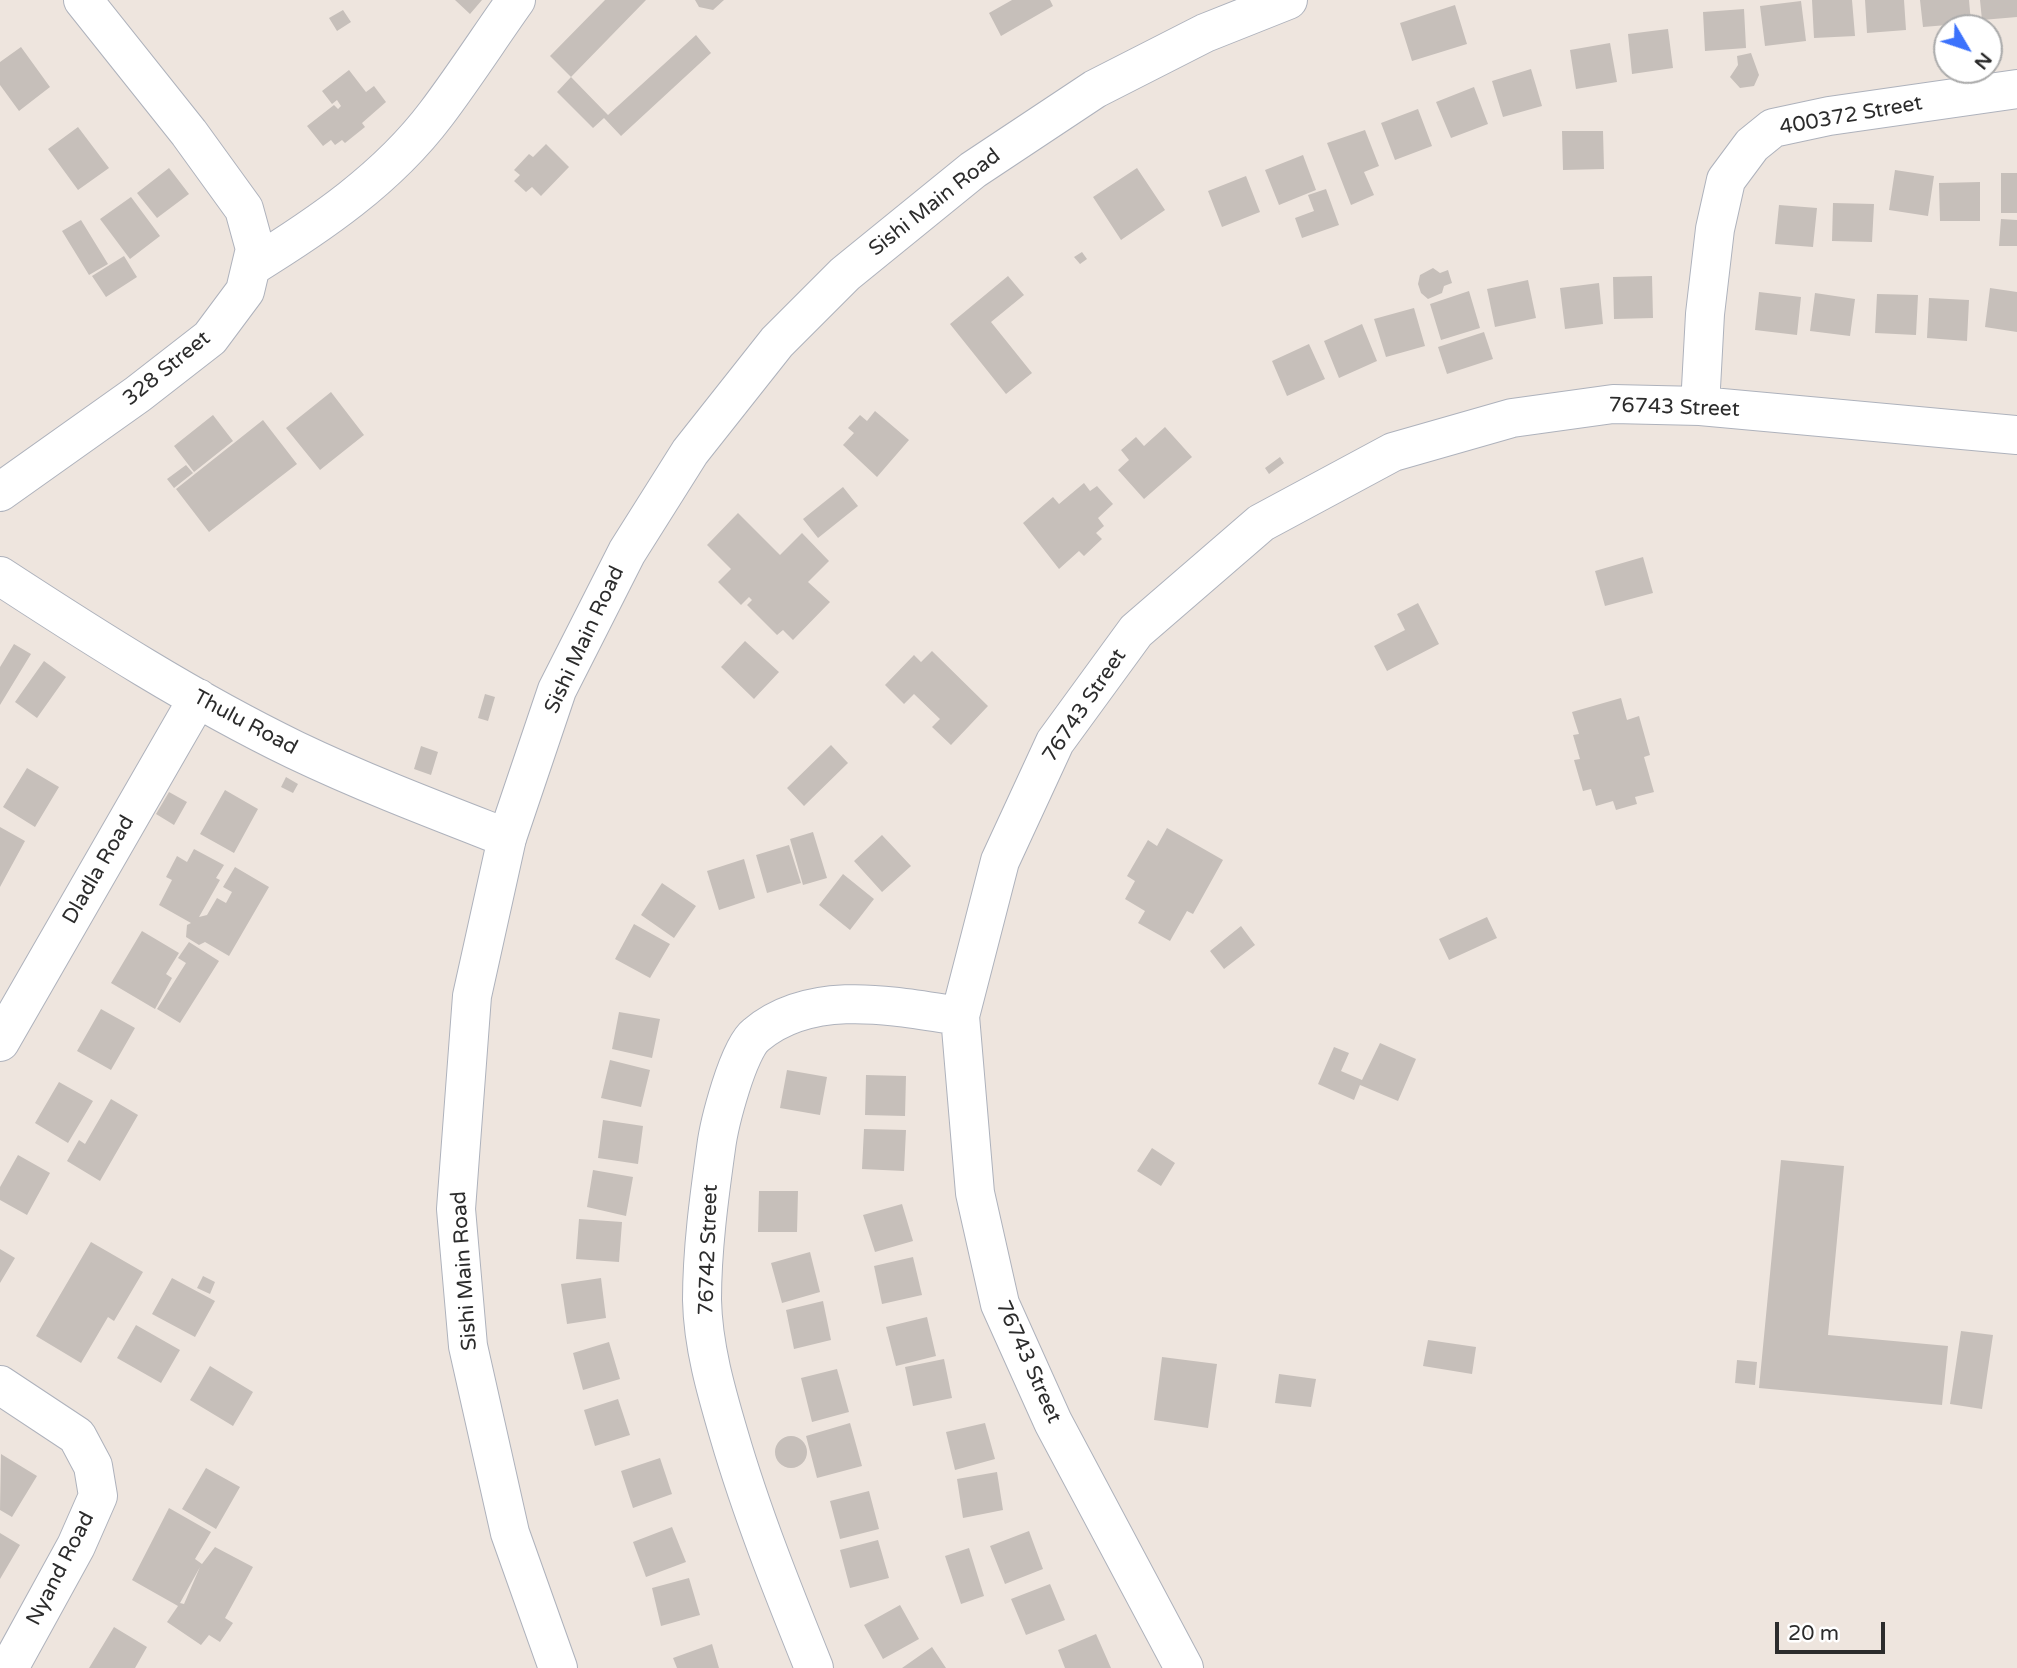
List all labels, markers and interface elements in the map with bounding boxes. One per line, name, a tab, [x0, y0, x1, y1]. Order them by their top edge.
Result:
north arrow	[1933, 14, 2003, 84]
text: N	[1969, 48, 1996, 74]
street label: 400372 Street	[1778, 91, 1924, 141]
street label: Sishi Main Road	[864, 144, 1006, 262]
street label: 328 Street	[118, 326, 216, 412]
street label: 76743 Street	[1608, 393, 1740, 423]
street label: Sishi Main Road	[540, 562, 630, 718]
street label: 76743 Street	[1038, 644, 1132, 768]
street label: Thulu Road	[189, 685, 301, 761]
street label: Dladla Road	[58, 811, 140, 929]
street label: 76742 Street	[694, 1184, 724, 1316]
street label: Sishi Main Road	[447, 1190, 483, 1352]
street label: 76743 Street	[990, 1297, 1066, 1427]
street label: Nyand Road	[22, 1508, 100, 1630]
scale bar	[1779, 1608, 1889, 1652]
text: 20 m	[1788, 1621, 1839, 1646]

